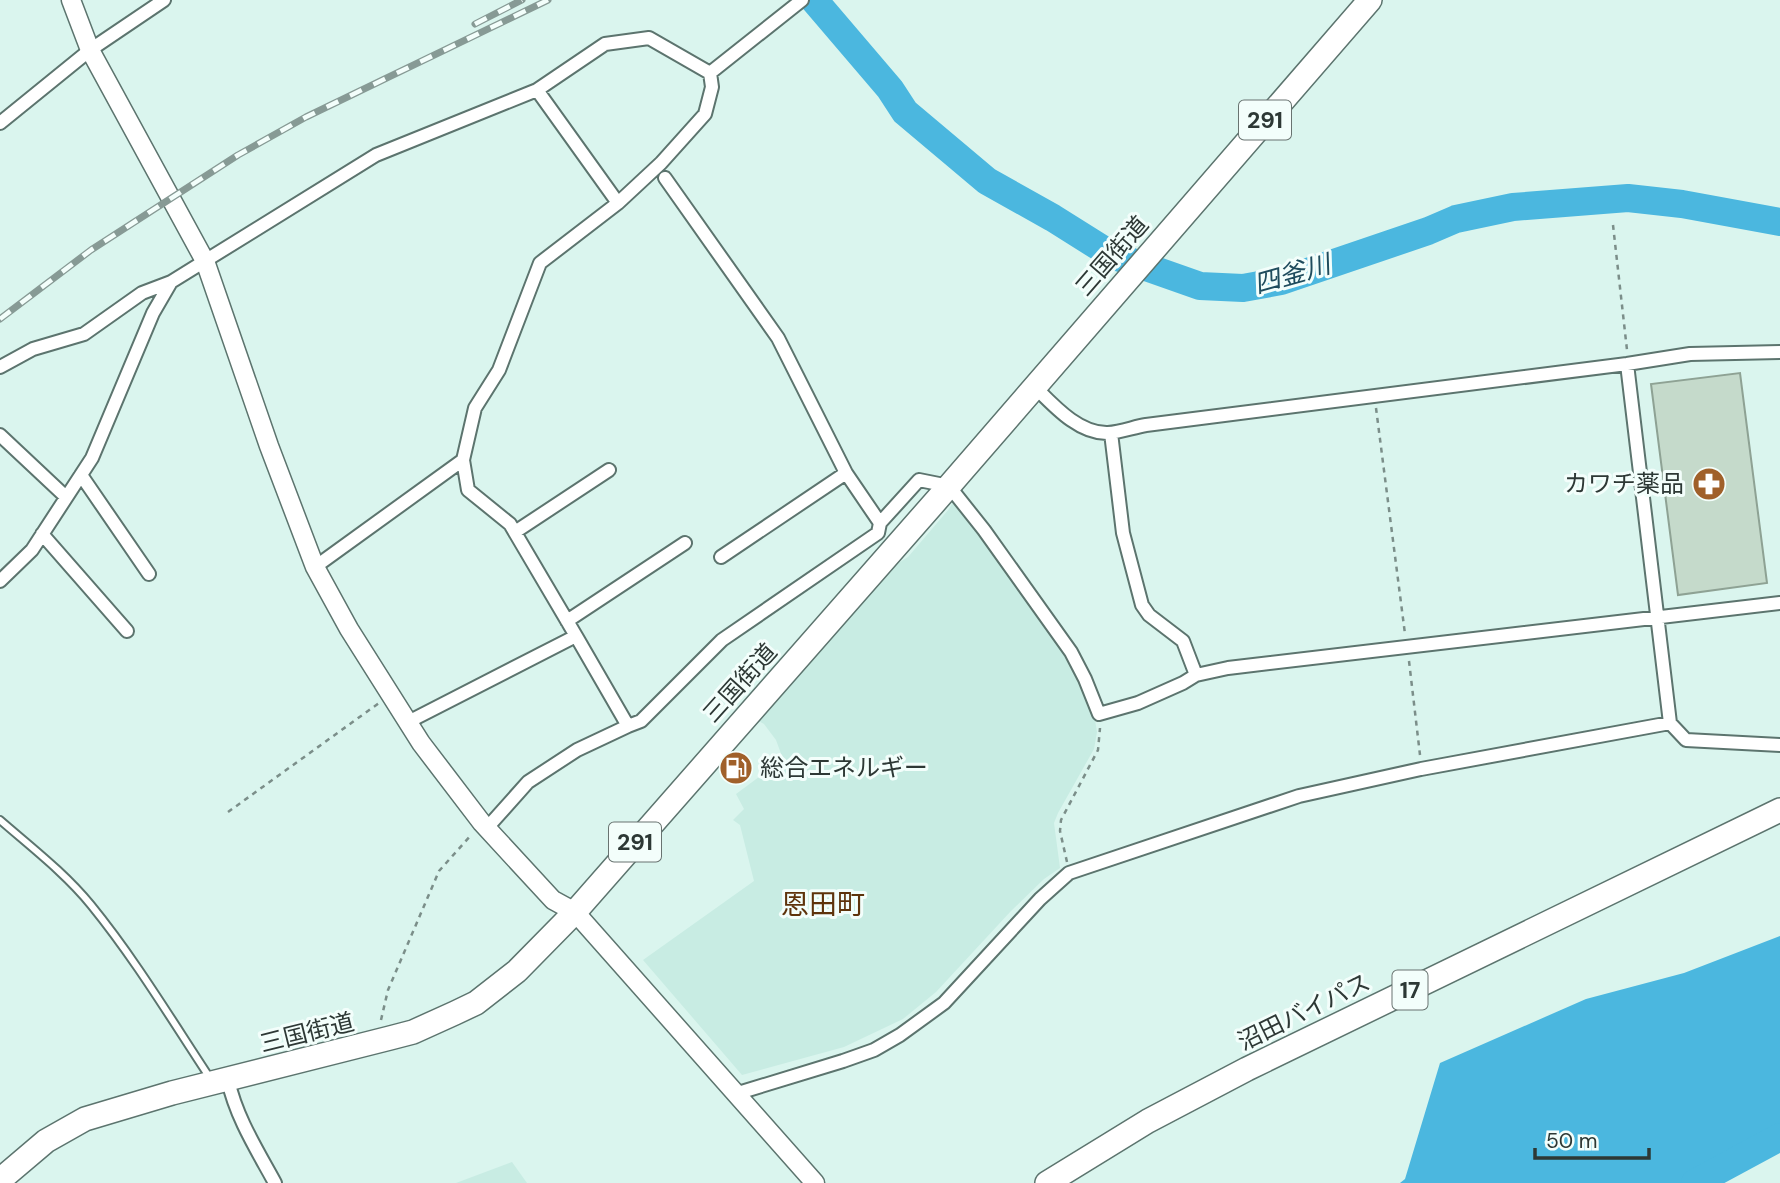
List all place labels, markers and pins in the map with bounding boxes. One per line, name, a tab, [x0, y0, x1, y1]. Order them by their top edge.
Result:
pharmacy icon: カワチ薬品	[1690, 465, 1728, 503]
place label: カワチ薬品	[1564, 468, 1684, 499]
fuel station icon: 総合エネルギー	[717, 749, 755, 787]
place label: 総合エネルギー	[760, 752, 928, 783]

